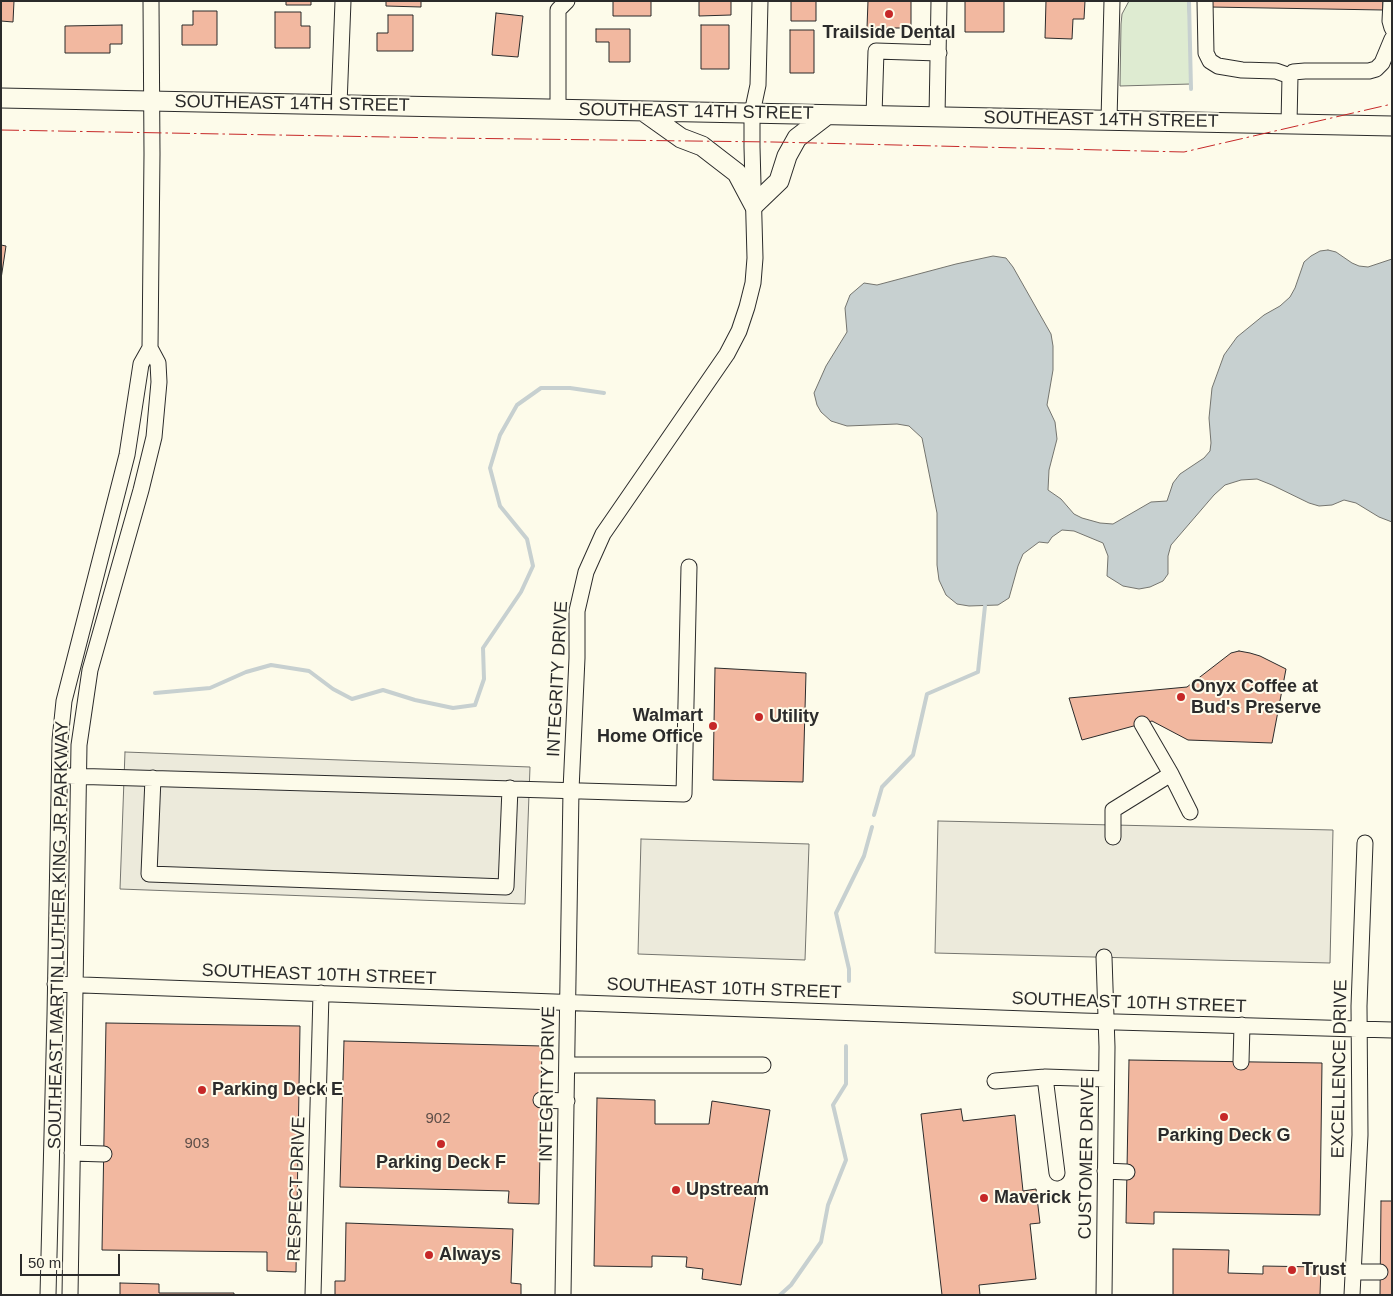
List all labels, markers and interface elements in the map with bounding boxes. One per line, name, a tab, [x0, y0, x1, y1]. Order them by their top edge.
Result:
marker: Trailside Dental	[883, 8, 895, 20]
place label: Trailside Dental	[822, 22, 956, 44]
street label: SOUTHEAST 14TH STREET	[174, 91, 410, 117]
street label: SOUTHEAST 14TH STREET	[578, 99, 814, 125]
street label: SOUTHEAST 14TH STREET	[983, 107, 1219, 133]
street label: INTEGRITY DRIVE	[543, 601, 573, 757]
place label: Onyx Coffee at Bud's Preserve	[1191, 676, 1321, 719]
marker: Onyx Coffee at Bud's Preserve	[1175, 691, 1187, 703]
place label: Walmart Home Office	[597, 705, 703, 748]
place label: Utility	[769, 706, 819, 728]
marker: Utility	[753, 711, 765, 723]
marker: Walmart Home Office	[707, 720, 719, 732]
street label: SOUTHEAST MARTIN LUTHER KING JR PARKWAY	[44, 721, 74, 1149]
street label: SOUTHEAST 10TH STREET	[201, 960, 437, 990]
street label: SOUTHEAST 10TH STREET	[606, 974, 842, 1004]
street label: EXCELLENCE DRIVE	[1328, 979, 1352, 1159]
street label: SOUTHEAST 10TH STREET	[1011, 988, 1247, 1018]
street label: INTEGRITY DRIVE	[536, 1006, 560, 1162]
street label: CUSTOMER DRIVE	[1075, 1076, 1099, 1240]
place label: Parking Deck E	[212, 1079, 343, 1101]
marker: Parking Deck E	[196, 1084, 208, 1096]
house number: 902	[425, 1110, 451, 1128]
marker: Parking Deck G	[1218, 1111, 1230, 1123]
street label: RESPECT DRIVE	[284, 1116, 310, 1262]
place label: Parking Deck G	[1157, 1125, 1291, 1147]
house number: 903	[184, 1135, 210, 1153]
marker: Parking Deck F	[435, 1138, 447, 1150]
place label: Parking Deck F	[376, 1152, 506, 1174]
place label: Upstream	[686, 1179, 769, 1201]
marker: Upstream	[670, 1184, 682, 1196]
place label: Maverick	[994, 1187, 1071, 1209]
marker: Maverick	[978, 1192, 990, 1204]
scale bar	[22, 1244, 122, 1276]
place label: Always	[439, 1244, 501, 1266]
marker: Always	[423, 1249, 435, 1261]
text: 50 m	[28, 1254, 61, 1271]
place label: Trust	[1302, 1259, 1346, 1281]
marker: Trust	[1286, 1264, 1298, 1276]

